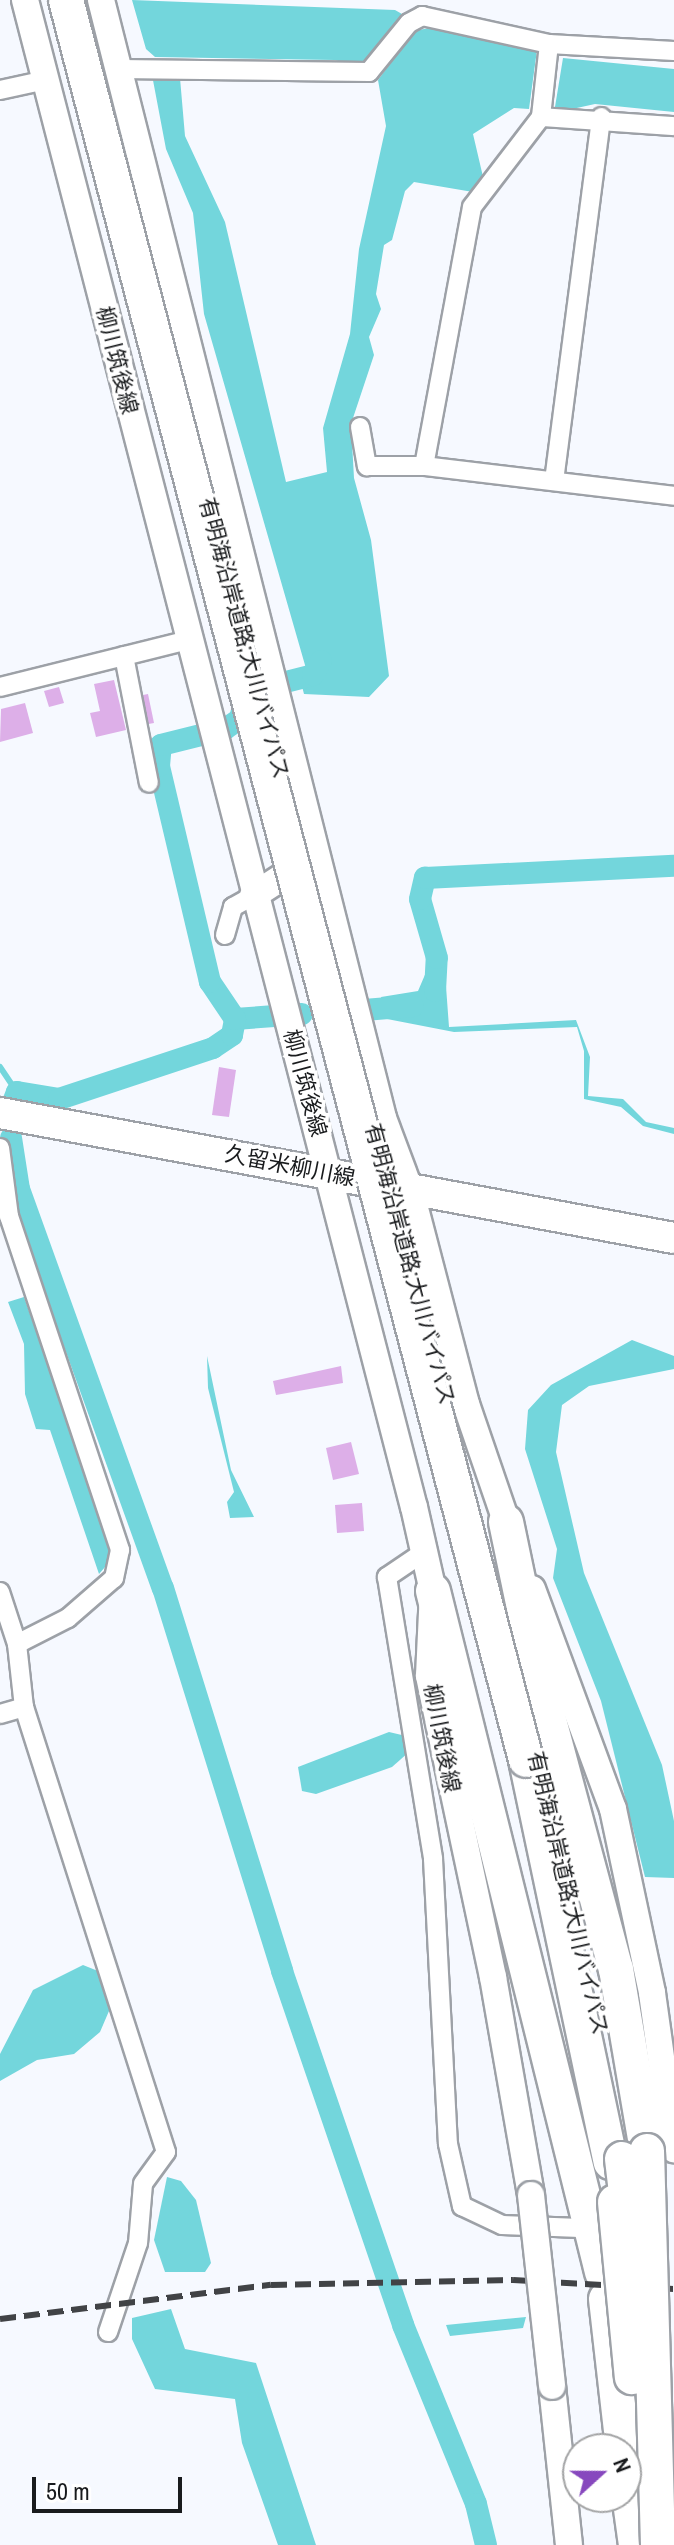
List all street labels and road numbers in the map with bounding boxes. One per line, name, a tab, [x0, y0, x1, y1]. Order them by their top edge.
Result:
street label: 柳川筑後線	[91, 303, 143, 417]
street label: 有明海沿岸道路;大川バイパス	[194, 494, 294, 782]
street label: 柳川筑後線	[278, 1026, 332, 1140]
street label: 有明海沿岸道路;大川バイパス	[360, 1120, 460, 1408]
street label: 久留米柳川線	[223, 1140, 357, 1192]
street label: 柳川筑後線	[419, 1681, 465, 1795]
street label: 有明海沿岸道路;大川バイパス	[522, 1748, 614, 2038]

